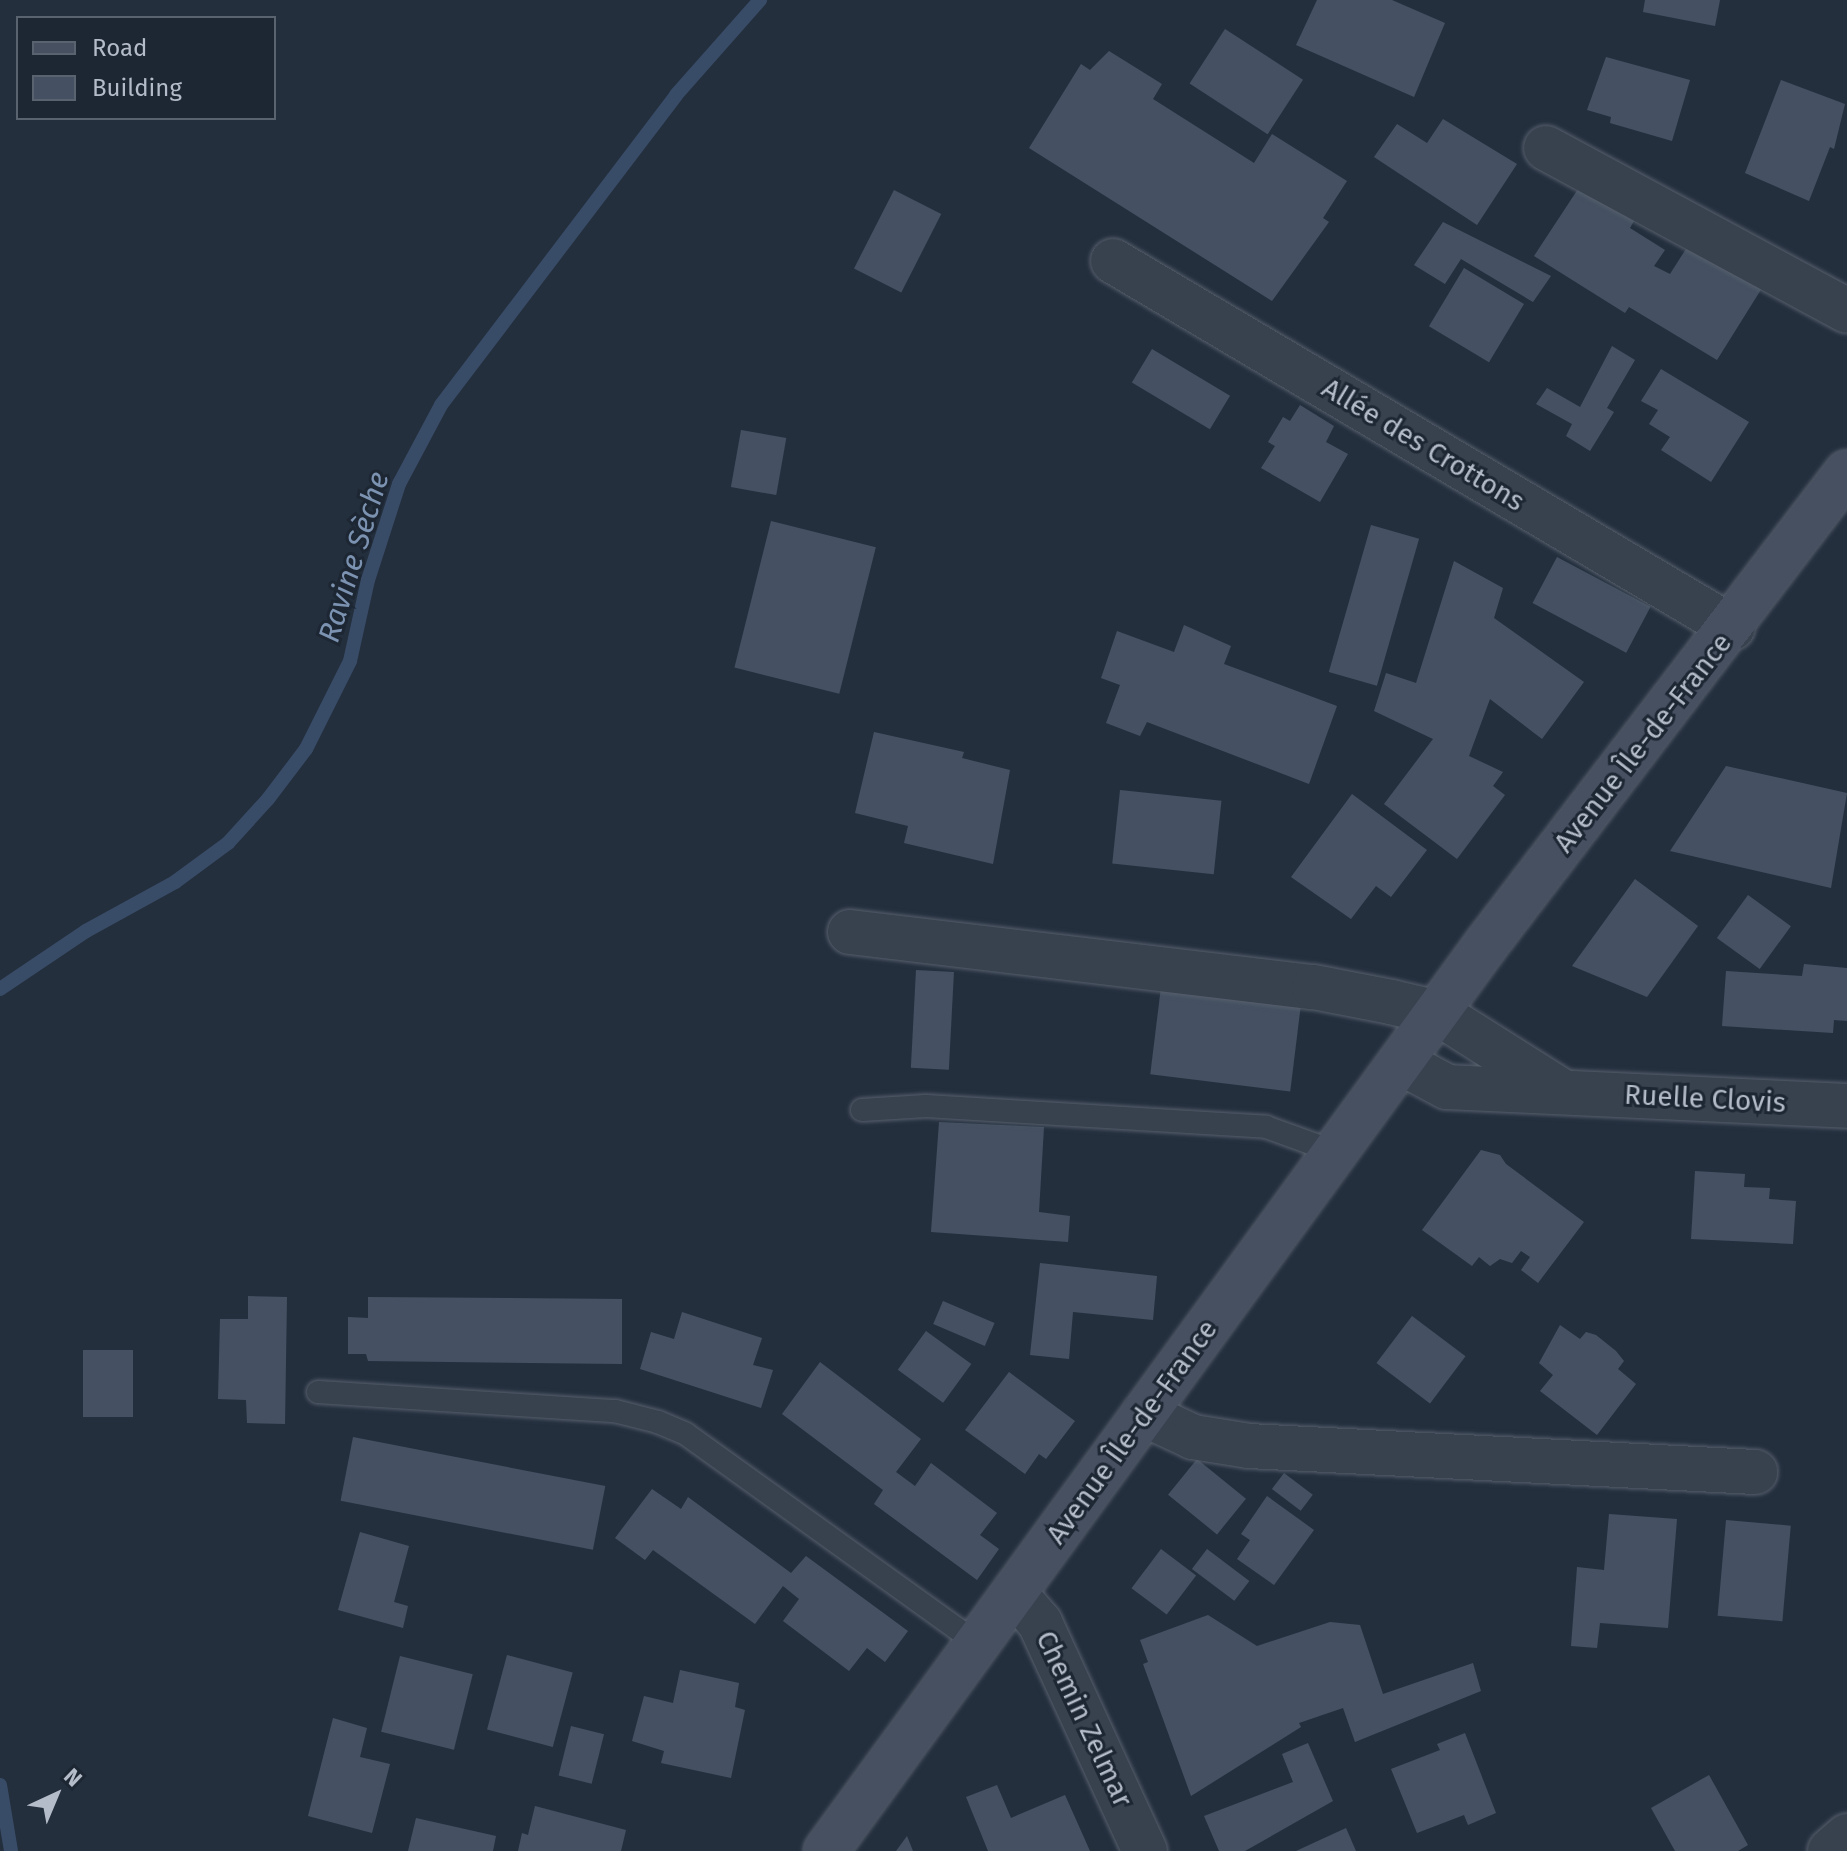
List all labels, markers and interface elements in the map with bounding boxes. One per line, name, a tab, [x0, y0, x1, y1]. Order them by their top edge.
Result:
legend	[16, 16, 276, 120]
text: Road	[92, 34, 147, 62]
text: Building	[92, 74, 182, 102]
street label: Allée des Crottons	[1316, 371, 1530, 519]
water label: Ravine Sèche	[311, 467, 397, 647]
street label: Avenue Île-de-France	[1547, 627, 1739, 859]
street label: Ruelle Clovis	[1623, 1078, 1787, 1120]
street label: Avenue Île-de-France	[1039, 1313, 1225, 1551]
street label: Chemin Zelmar	[1029, 1626, 1139, 1812]
north arrow	[16, 1755, 96, 1835]
text: N	[58, 1763, 88, 1792]

